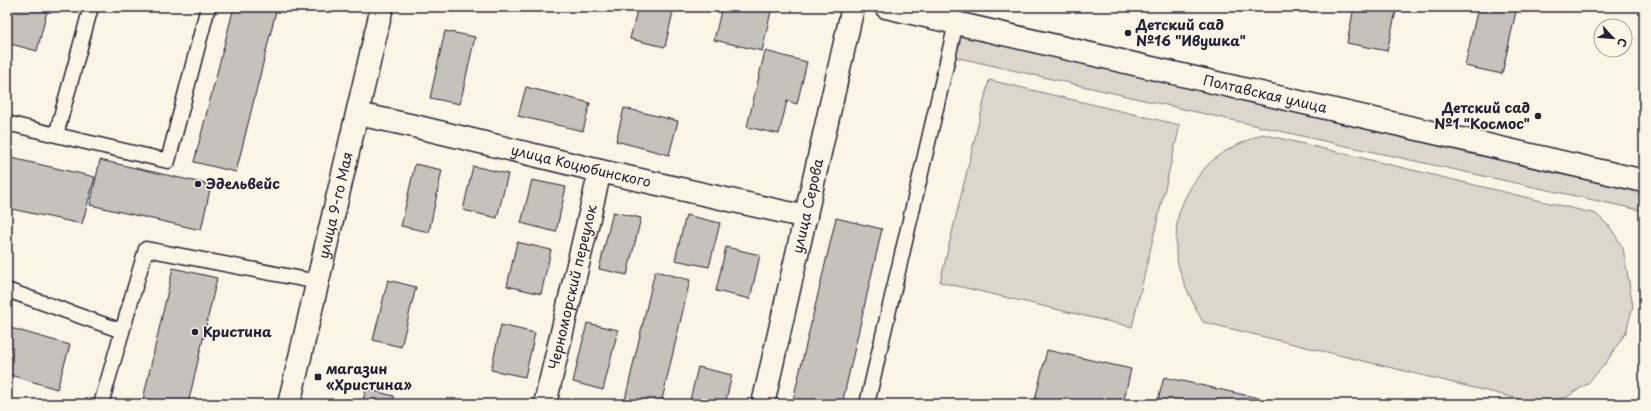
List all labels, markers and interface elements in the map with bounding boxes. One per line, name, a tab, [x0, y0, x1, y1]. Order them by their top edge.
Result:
place label: Детский сад №16 "Ивушка"	[1135, 14, 1246, 51]
north arrow	[1593, 18, 1633, 58]
marker: Детский сад №16 "Ивушка"	[1123, 28, 1133, 38]
text: С	[1613, 35, 1632, 50]
street label: Полтавская улица	[1201, 69, 1330, 118]
place label: Детский сад №1 "Космос"	[1434, 97, 1531, 134]
marker: Детский сад №1 "Космос"	[1533, 111, 1543, 121]
street label: улица Коцюбинского	[509, 139, 653, 192]
street label: улица 9-го Мая	[312, 150, 358, 261]
street label: улица Серова	[786, 156, 828, 255]
place label: Эдельвейс	[206, 173, 280, 194]
marker: Эдельвейс	[193, 179, 203, 189]
street label: Черноморский переулок	[542, 202, 602, 372]
place label: Кристина	[203, 321, 272, 342]
marker: Кристина	[190, 327, 200, 337]
place label: магазин «Христина»	[326, 358, 412, 395]
marker: магазин «Христина»	[313, 372, 323, 382]

